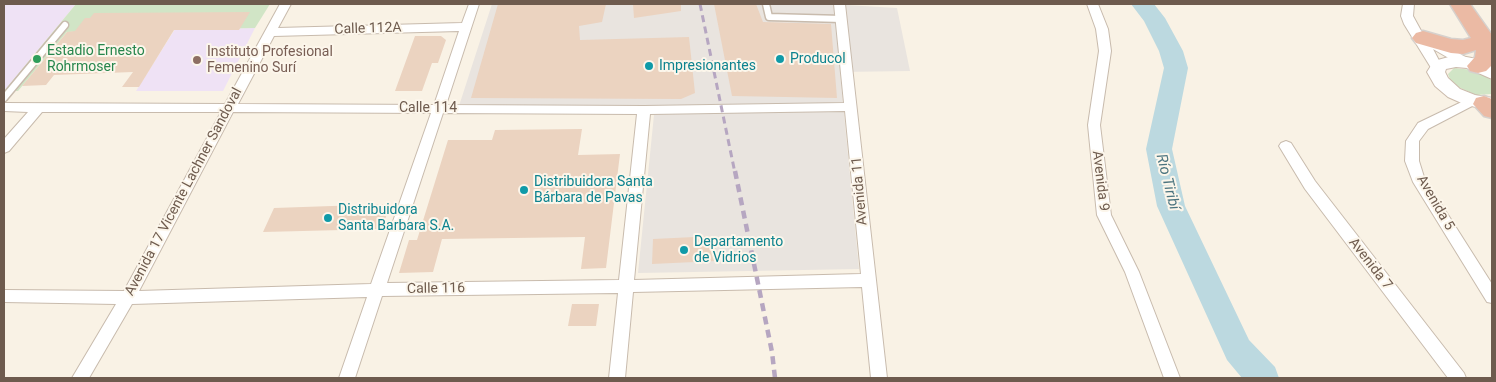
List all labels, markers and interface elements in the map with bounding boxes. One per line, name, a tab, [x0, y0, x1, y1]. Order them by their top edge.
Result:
street label: Calle 112A	[334, 19, 402, 39]
place label: Estadio Ernesto Rohrmoser	[47, 43, 145, 75]
place label: Instituto Profesional Femenino Surí	[207, 44, 333, 76]
place label: Producol	[790, 51, 846, 67]
marker: Estadio Ernesto Rohrmoser	[31, 53, 43, 65]
marker: Producol	[774, 53, 786, 65]
marker: Instituto Profesional Femenino Surí	[191, 54, 203, 66]
place label: Impresionantes	[659, 58, 756, 74]
marker: Impresionantes	[643, 60, 655, 72]
street label: Avenida 17 Vicente Lachner Sandoval	[122, 85, 246, 299]
street label: Calle 114	[399, 100, 457, 116]
street label: Avenida 9	[1088, 150, 1112, 212]
water label: Río Tiribí	[1151, 152, 1183, 212]
street label: Avenida 11	[849, 156, 871, 226]
street label: Avenida 5	[1413, 172, 1457, 234]
place label: Distribuidora Santa Bárbara de Pavas	[534, 174, 653, 206]
marker: Distribuidora Santa Bárbara de Pavas	[518, 184, 530, 196]
place label: Distribuidora Santa Barbara S.A.	[338, 202, 454, 234]
marker: Distribuidora Santa Barbara S.A.	[322, 212, 334, 224]
place label: Departamento de Vidrios	[694, 234, 783, 266]
street label: Avenida 7	[1345, 235, 1395, 293]
marker: Departamento de Vidrios	[678, 244, 690, 256]
street label: Calle 116	[407, 280, 465, 298]

